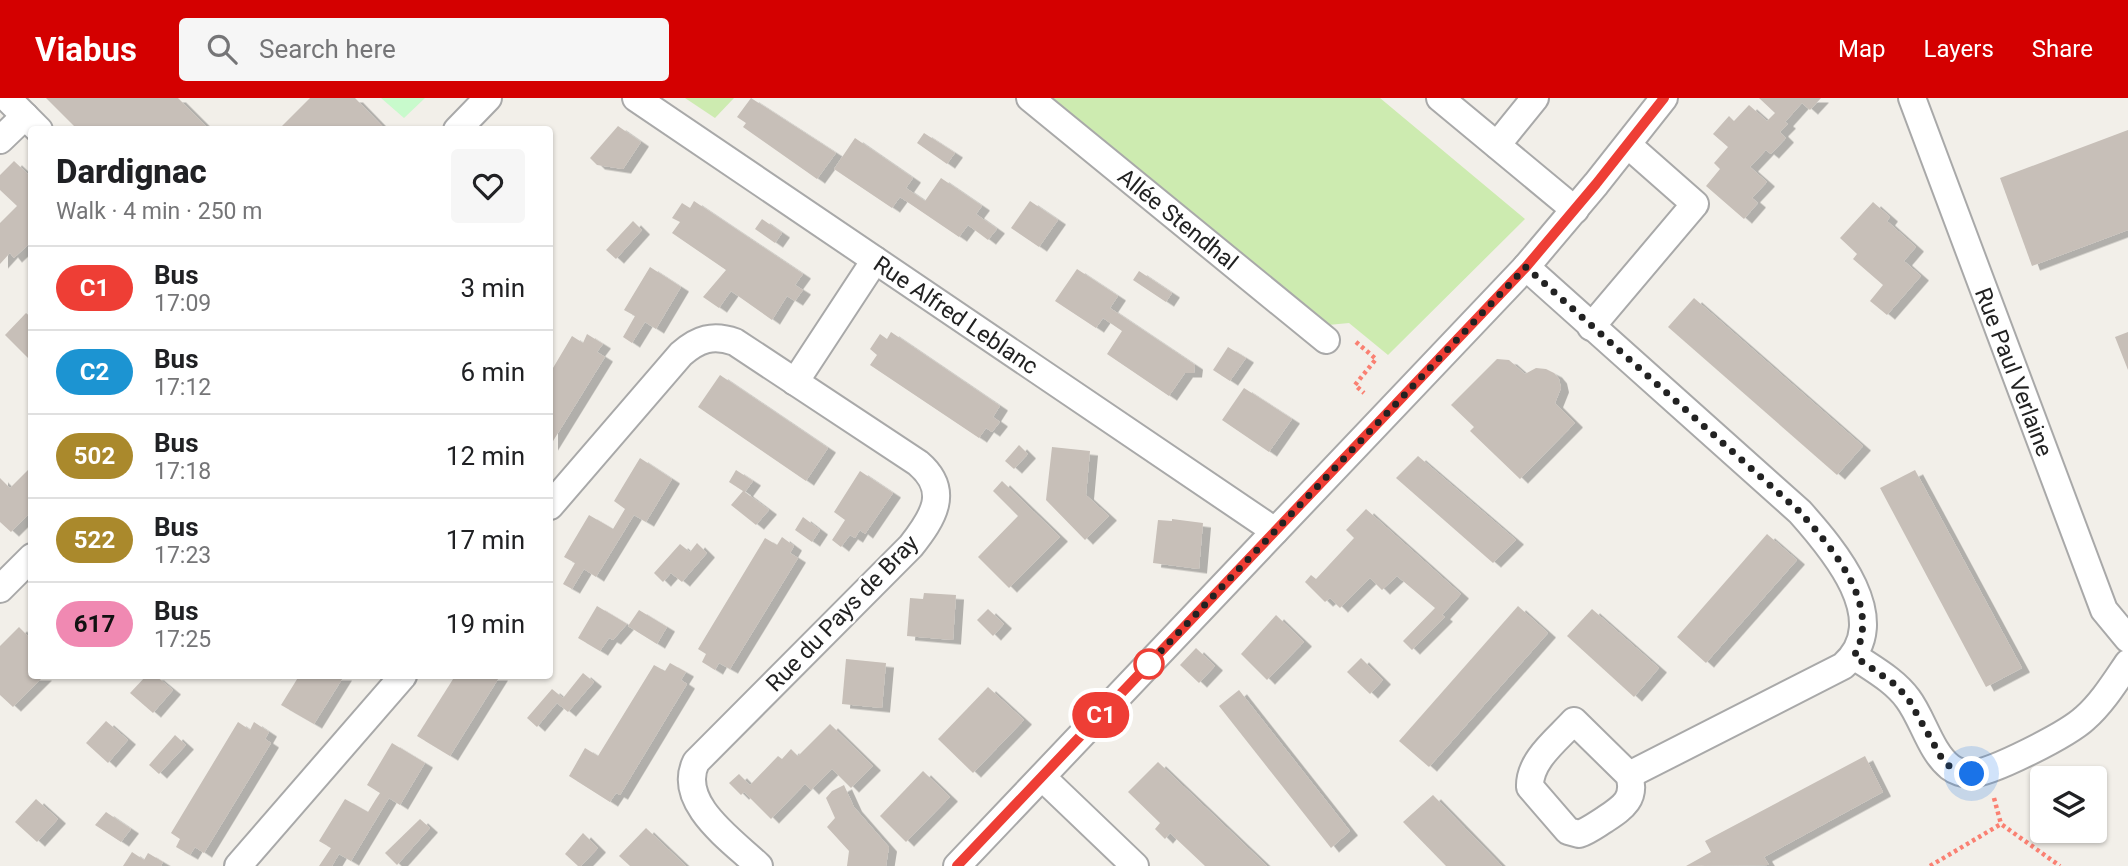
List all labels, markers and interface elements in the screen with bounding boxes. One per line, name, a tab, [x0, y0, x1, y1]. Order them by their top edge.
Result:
search box	[179, 18, 669, 81]
text: Viabus	[35, 30, 137, 69]
icon: search	[203, 30, 241, 68]
text: Search here	[259, 34, 396, 64]
text: Map	[1838, 35, 1886, 63]
text: Layers	[1924, 35, 1994, 63]
text: Share	[2032, 35, 2093, 63]
button: heart	[451, 149, 525, 223]
text: Dardignac	[56, 152, 207, 191]
street label: Allée Stendhal	[1112, 163, 1243, 276]
text: Walk · 4 min · 250 m	[56, 198, 262, 225]
street label: Rue Alfred Leblanc	[869, 250, 1043, 380]
text: Bus	[154, 260, 199, 290]
text: 3 min	[460, 273, 525, 303]
text: C1	[80, 274, 109, 302]
street label: Rue Paul Verlaine	[1969, 284, 2058, 460]
text: 17:09	[154, 290, 211, 317]
text: Bus	[154, 344, 199, 374]
text: 6 min	[460, 357, 525, 387]
text: C2	[80, 358, 109, 386]
text: 17:12	[154, 374, 211, 401]
text: Bus	[154, 428, 199, 458]
text: 12 min	[446, 441, 525, 471]
text: 502	[74, 442, 115, 470]
text: 17:18	[154, 458, 211, 485]
text: Bus	[154, 512, 199, 542]
text: 17 min	[446, 525, 525, 555]
text: 522	[74, 526, 115, 554]
street label: Rue du Pays de Bray	[761, 529, 924, 697]
text: 17:23	[154, 542, 211, 569]
text: Bus	[154, 596, 199, 626]
text: 19 min	[446, 609, 525, 639]
text: 617	[74, 610, 115, 638]
text: 17:25	[154, 626, 211, 653]
unlabelled marker	[1134, 649, 1164, 679]
line badge: C1	[1070, 692, 1132, 738]
text: C1	[1086, 701, 1116, 729]
your location	[1954, 756, 1989, 791]
map controls	[2030, 766, 2107, 843]
button: layers	[2030, 766, 2107, 843]

